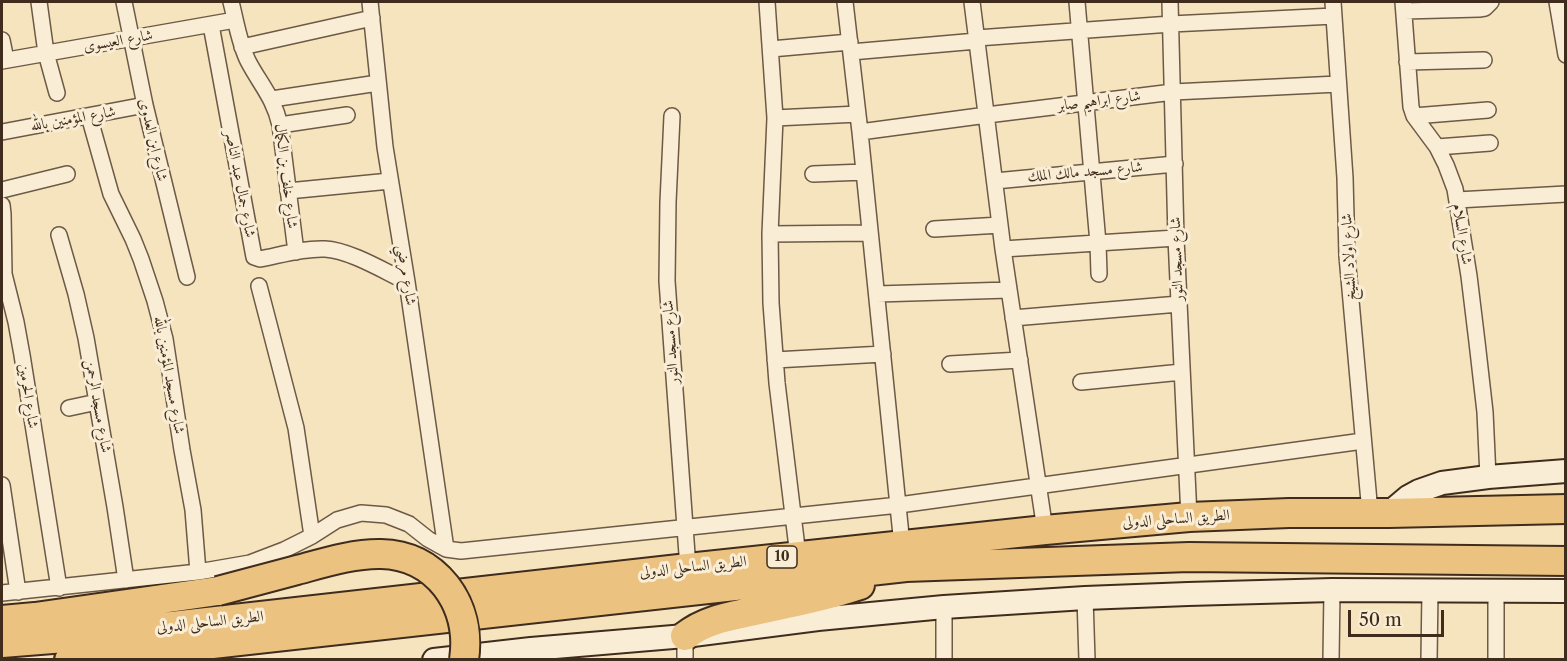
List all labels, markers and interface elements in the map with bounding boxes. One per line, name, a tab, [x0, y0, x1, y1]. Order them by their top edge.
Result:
street label: شارع العيسوى	[82, 26, 154, 56]
street label: شارع ابراهيم صابر	[1056, 87, 1142, 115]
street label: شارع ابن العدوى	[135, 97, 171, 183]
street label: شارع المؤمنين بالله	[29, 103, 117, 135]
street label: شارع خلف بن الكمال	[271, 123, 301, 229]
street label: شارع جمال عبد الناصر	[221, 129, 259, 239]
street label: شارع مسجد مالك الملك	[1027, 158, 1143, 186]
street label: شارع السلام	[1448, 202, 1476, 266]
street label: شارع اولاد الشيخ	[1338, 213, 1360, 301]
street label: شارع مسجد النور	[1167, 217, 1187, 301]
street label: شارع مرضي	[392, 243, 420, 307]
street label: شارع مسجد النور	[659, 299, 683, 385]
street label: شارع مسجد المؤمنين بالله	[150, 315, 188, 435]
street label: شارع مسجد الرحمن	[81, 358, 115, 454]
street label: شارع الحرمين	[14, 362, 42, 430]
street label: الطريق الساحلى الدولى	[1122, 506, 1230, 532]
road number: 10	[767, 546, 797, 568]
street label: الطريق الساحلى الدولى	[639, 552, 747, 582]
scale bar	[1351, 598, 1447, 636]
street label: الطريق الساحلى الدولى	[156, 607, 264, 637]
text: 50 m	[1359, 609, 1402, 631]

